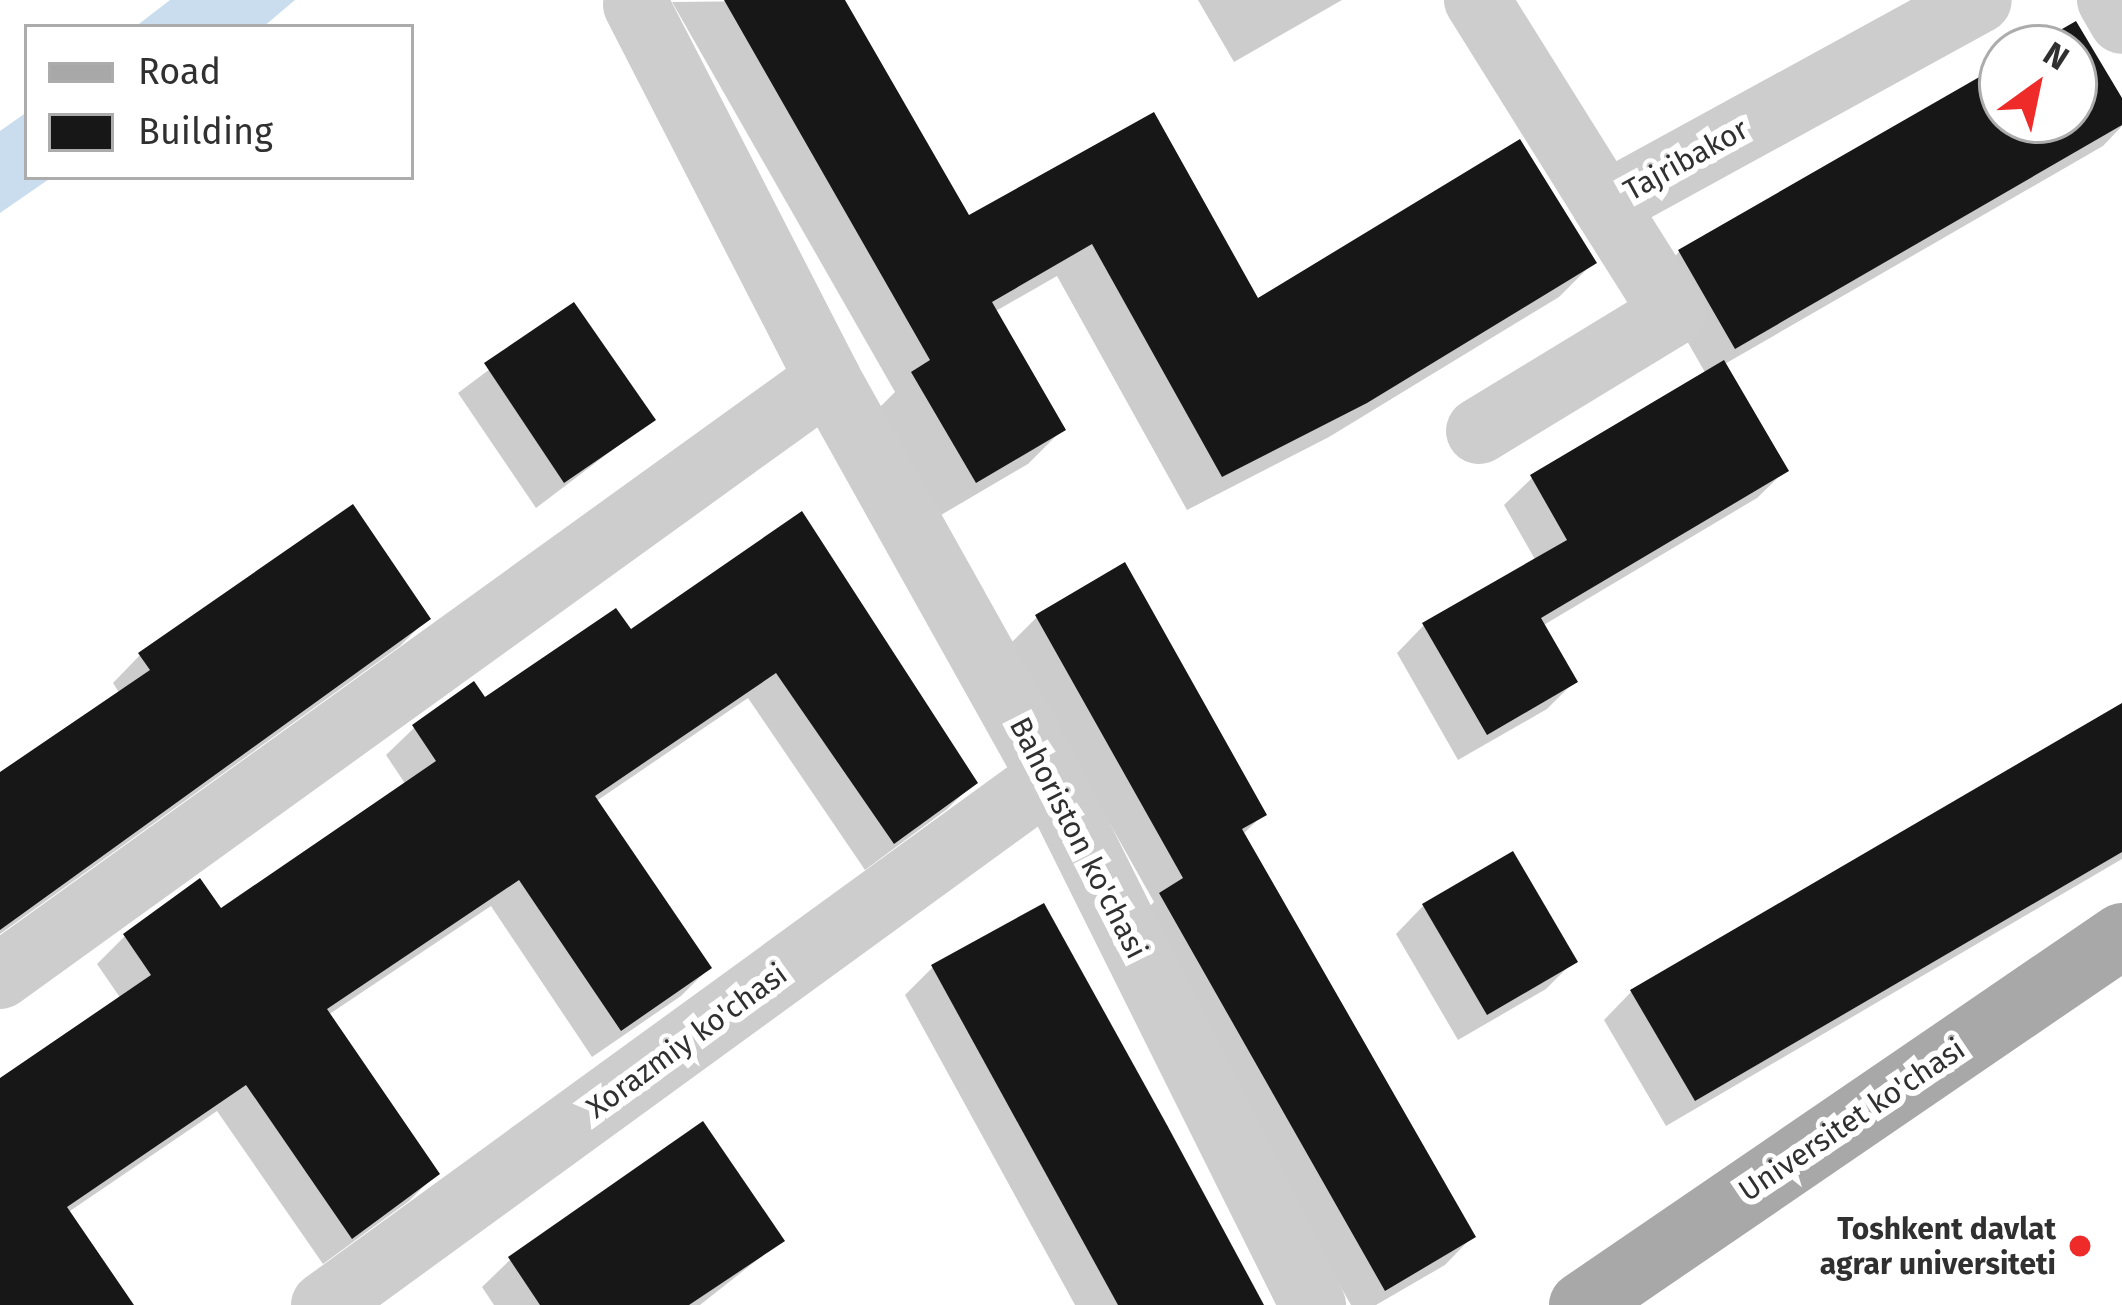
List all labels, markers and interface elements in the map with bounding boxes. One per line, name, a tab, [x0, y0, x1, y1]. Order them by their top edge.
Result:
legend	[24, 24, 414, 180]
north arrow	[1978, 24, 2098, 144]
text: N	[2036, 34, 2076, 79]
text: Road	[138, 50, 221, 94]
text: Building	[138, 110, 273, 154]
street label: Tajribakor	[1618, 111, 1754, 209]
street label: Bahoriston ko'chasi	[1002, 711, 1154, 965]
street label: Xorazmiy ko'chasi	[580, 956, 794, 1126]
street label: Universitet ko'chasi	[1732, 1031, 1972, 1209]
place label: Toshkent davlat agrar universiteti	[1820, 1211, 2056, 1282]
marker: Toshkent davlat agrar universiteti	[2067, 1233, 2093, 1259]

